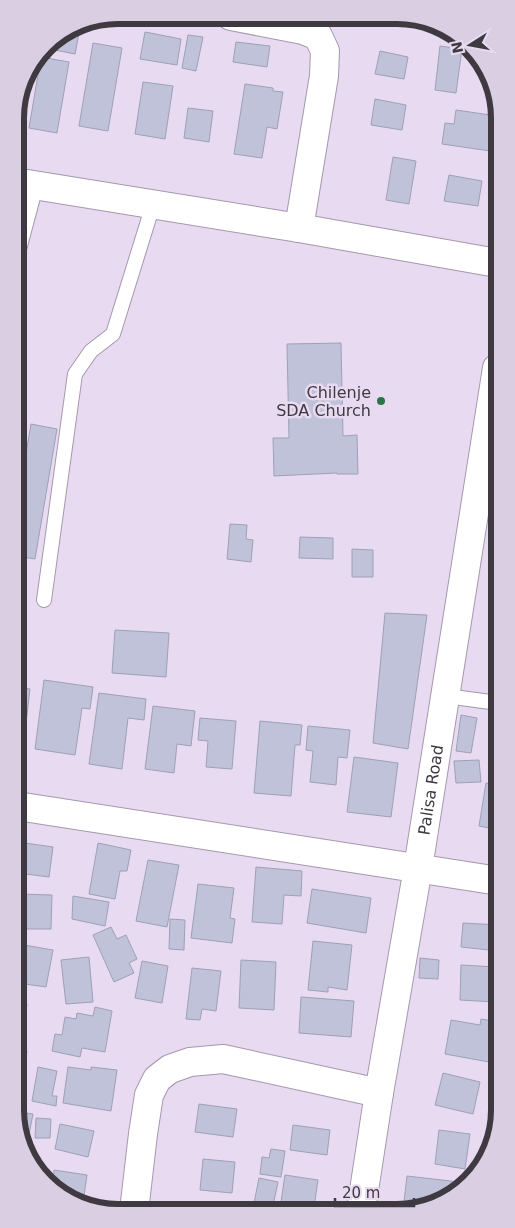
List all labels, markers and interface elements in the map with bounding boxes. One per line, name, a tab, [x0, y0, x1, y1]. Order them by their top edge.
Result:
north arrow	[445, 20, 495, 70]
text: N	[448, 40, 466, 55]
place label: Chilenje SDA Church	[276, 383, 371, 420]
marker: Chilenje SDA Church	[375, 395, 387, 407]
street label: Palisa Road	[414, 743, 447, 836]
scale bar	[335, 1176, 414, 1208]
text: 20 m	[342, 1184, 380, 1202]

